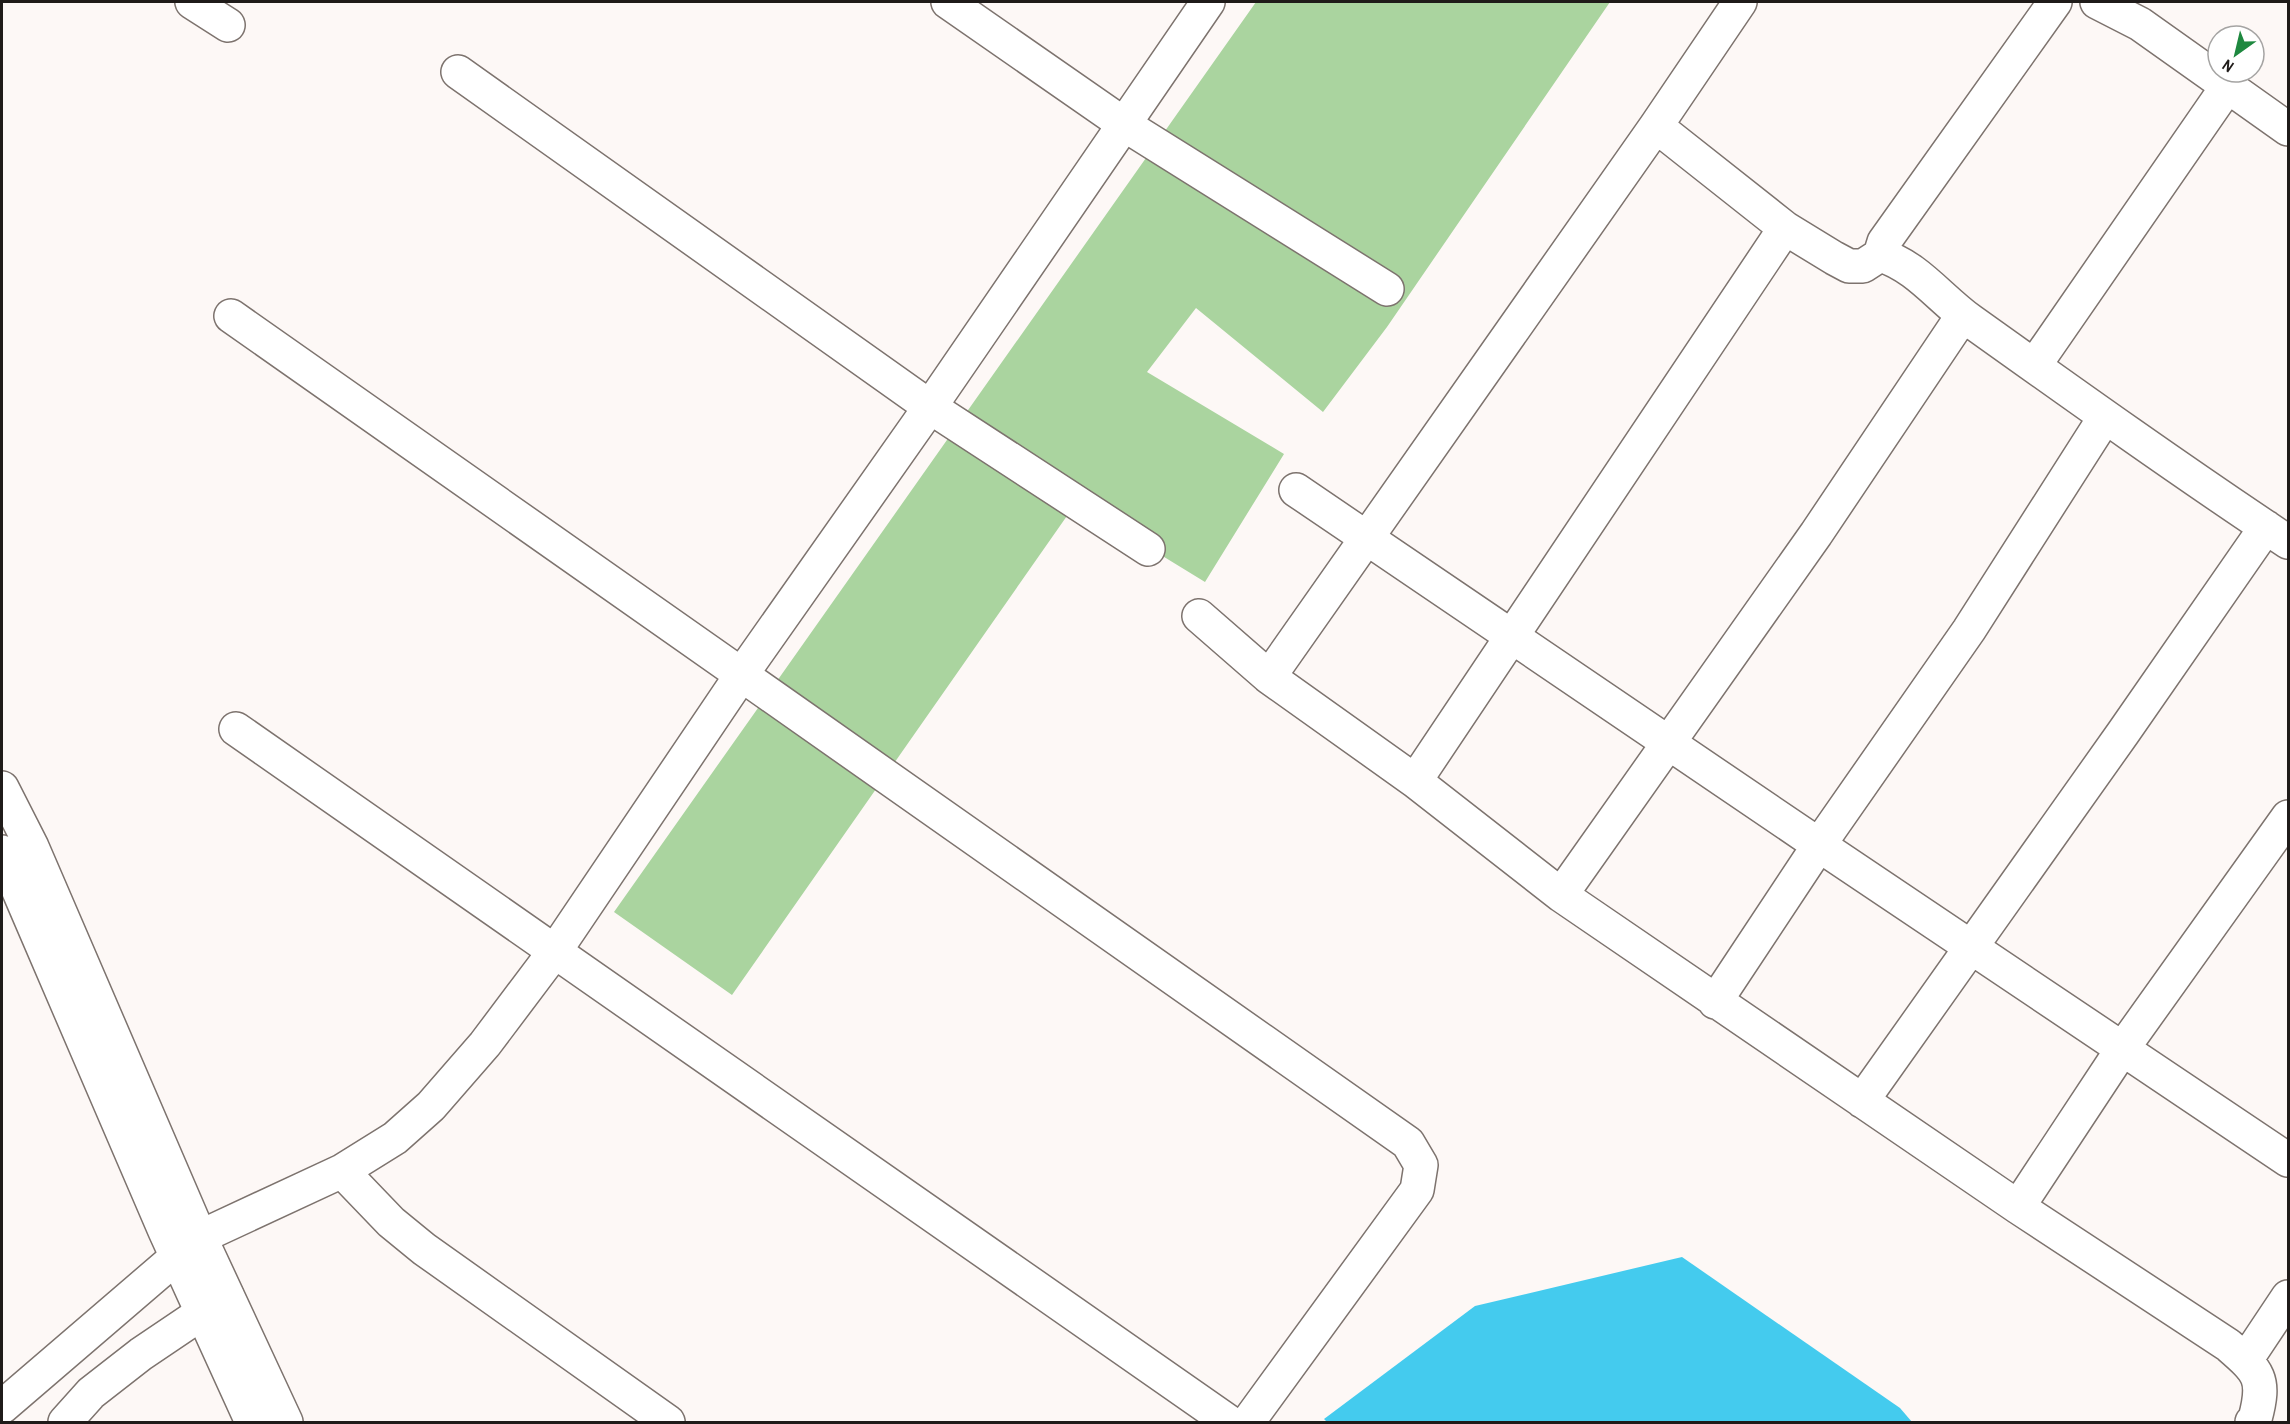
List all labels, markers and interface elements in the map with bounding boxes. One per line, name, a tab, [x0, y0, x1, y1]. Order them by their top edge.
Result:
north arrow	[2206, 24, 2266, 84]
text: N	[2218, 55, 2238, 78]

